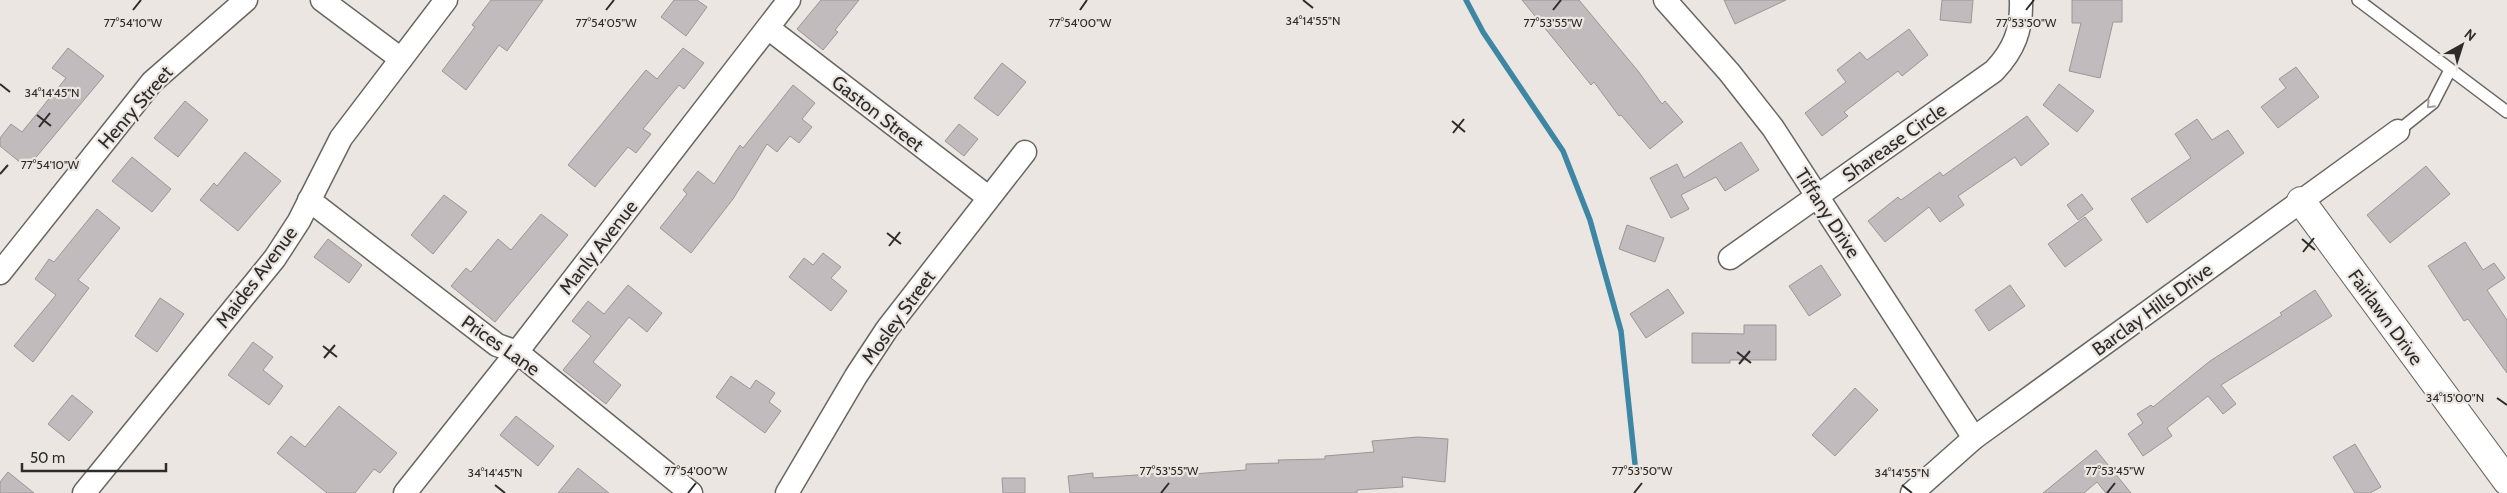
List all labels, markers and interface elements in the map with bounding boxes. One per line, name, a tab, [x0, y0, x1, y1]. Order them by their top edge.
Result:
text: 34°14'55"N	[1286, 13, 1340, 28]
text: 77°54'10"W	[104, 15, 163, 30]
text: 77°54'05"W	[576, 15, 637, 30]
text: 77°54'00"W	[1049, 15, 1112, 30]
text: 77°53'55"W	[1524, 15, 1583, 30]
text: 77°53'50"W	[1996, 15, 2057, 30]
north arrow	[2437, 20, 2487, 70]
text: N	[2461, 25, 2480, 45]
street label: Henry Street	[93, 61, 178, 153]
street label: Gaston Street	[827, 70, 929, 157]
text: 34°14'45"N	[24, 85, 80, 100]
street label: Sharease Circle	[1838, 98, 1951, 187]
one-way arrow	[2427, 99, 2436, 108]
text: 77°54'10"W	[21, 157, 80, 172]
street label: Tiffany Drive	[1790, 164, 1865, 263]
street label: Manly Avenue	[554, 195, 643, 299]
street label: Maides Avenue	[211, 222, 302, 333]
street label: Barclay Hills Drive	[2088, 258, 2217, 361]
street label: Mosley Street	[857, 265, 940, 369]
street label: Fairlawn Drive	[2343, 265, 2428, 370]
street label: Prices Lane	[457, 310, 544, 381]
text: 34°15'00"N	[2426, 390, 2484, 405]
scale bar	[22, 440, 166, 472]
text: 50 m	[30, 449, 65, 467]
text: 77°54'00"W	[665, 463, 728, 478]
text: 77°53'55"W	[1140, 463, 1199, 478]
text: 77°53'50"W	[1612, 463, 1673, 478]
text: 77°53'45"W	[2085, 463, 2145, 478]
text: 34°14'45"N	[467, 465, 523, 480]
text: 34°14'55"N	[1875, 465, 1929, 480]

